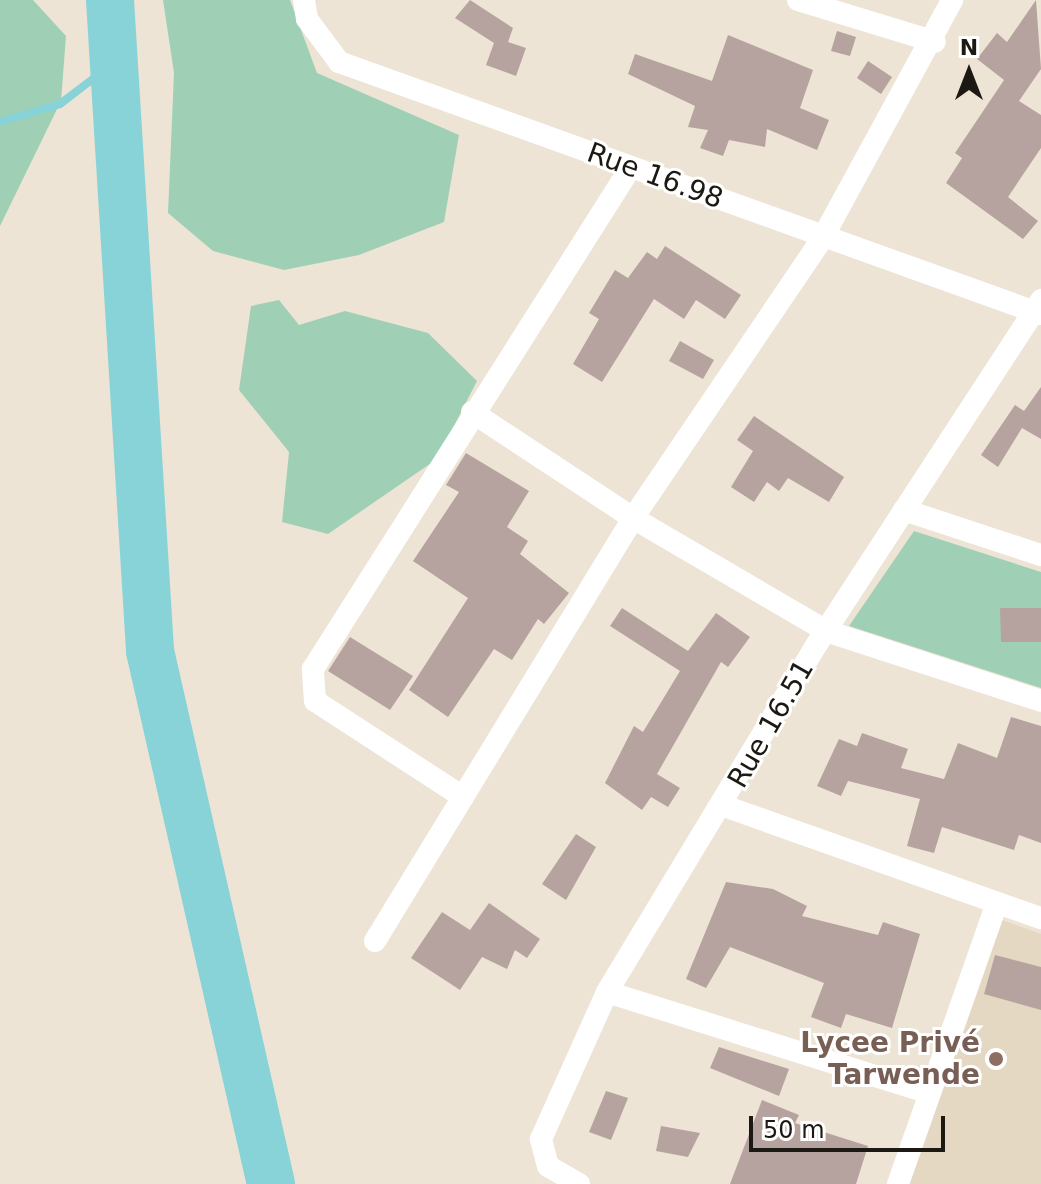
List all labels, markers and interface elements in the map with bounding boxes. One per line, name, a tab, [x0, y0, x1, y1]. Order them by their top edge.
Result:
north arrow	[929, 32, 1009, 112]
text: N	[960, 35, 978, 60]
street label: Rue 16.98	[582, 136, 728, 216]
street label: Rue 16.51	[721, 654, 821, 794]
place label: Lycee Privé Tarwende	[800, 1026, 980, 1092]
marker: Lycee Privé Tarwende	[987, 1050, 1005, 1068]
scale bar	[753, 1100, 949, 1150]
text: 50 m	[763, 1116, 825, 1144]

